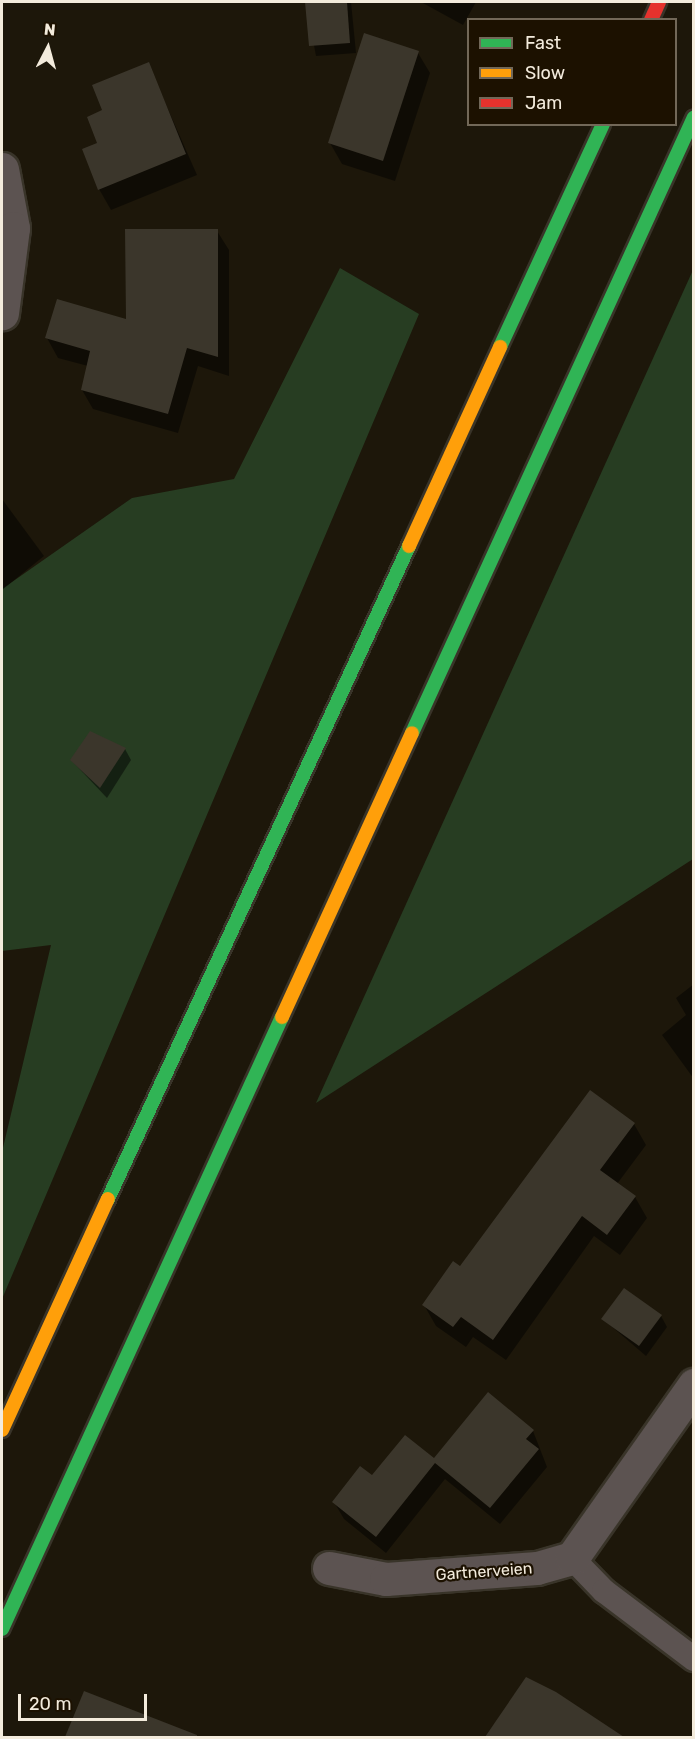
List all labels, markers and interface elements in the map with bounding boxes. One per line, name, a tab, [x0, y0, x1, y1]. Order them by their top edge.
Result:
north arrow	[18, 18, 78, 78]
legend	[467, 18, 677, 126]
text: N	[43, 20, 57, 40]
text: Fast	[525, 32, 561, 54]
text: Slow	[525, 62, 565, 84]
text: Jam	[525, 92, 562, 114]
street label: Gartnerveien	[435, 1559, 533, 1585]
scale bar	[21, 1682, 150, 1720]
text: 20 m	[29, 1693, 71, 1715]

